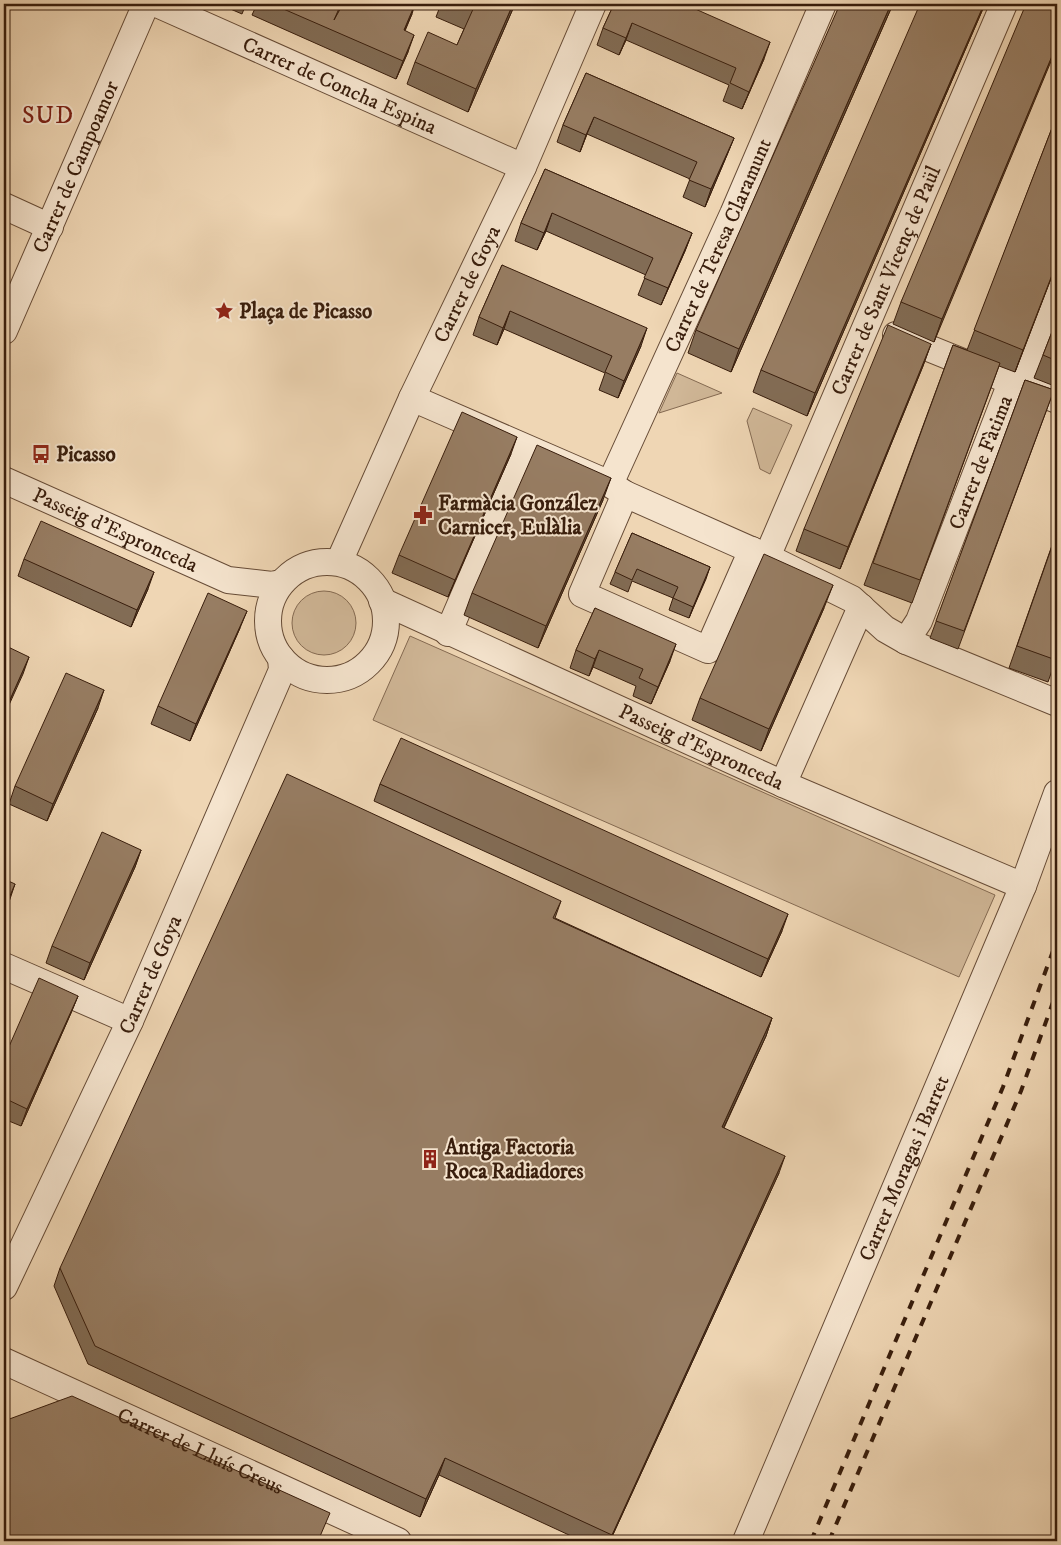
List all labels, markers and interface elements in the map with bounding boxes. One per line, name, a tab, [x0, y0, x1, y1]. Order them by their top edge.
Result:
street label: Carrer de Concha Espina	[238, 32, 440, 141]
street label: Carrer de Campoamor	[27, 77, 125, 257]
district label: SUD	[22, 101, 74, 131]
street label: Carrer de Teresa Claramunt	[660, 134, 778, 357]
street label: Carrer de Sant Vicenç de Paül	[826, 161, 947, 400]
street label: Carrer de Goya	[428, 221, 507, 347]
place label: Plaça de Picasso	[239, 299, 372, 325]
place icon: Plaça de Picasso	[213, 300, 235, 322]
street label: Carrer de Fàtima	[944, 392, 1019, 534]
place label: Picasso	[56, 442, 116, 468]
bus stop icon: Picasso	[30, 443, 52, 465]
street label: Passeig d'Espronceda	[28, 482, 202, 579]
place label: Farmàcia González Carnicer, Eulàlia	[438, 491, 598, 541]
pharmacy icon: Farmàcia González Carnicer, Eulàlia	[412, 504, 434, 526]
street label: Passeig d'Espronceda	[614, 699, 787, 797]
street label: Carrer de Goya	[114, 911, 188, 1039]
street label: Carrer Moragas i Barret	[854, 1071, 956, 1265]
place label: Antiga Factoria Roca Radiadores	[444, 1135, 583, 1185]
building icon: Antiga Factoria Roca Radiadores	[419, 1148, 441, 1170]
street label: Carrer de Lluís Creus	[113, 1403, 287, 1501]

